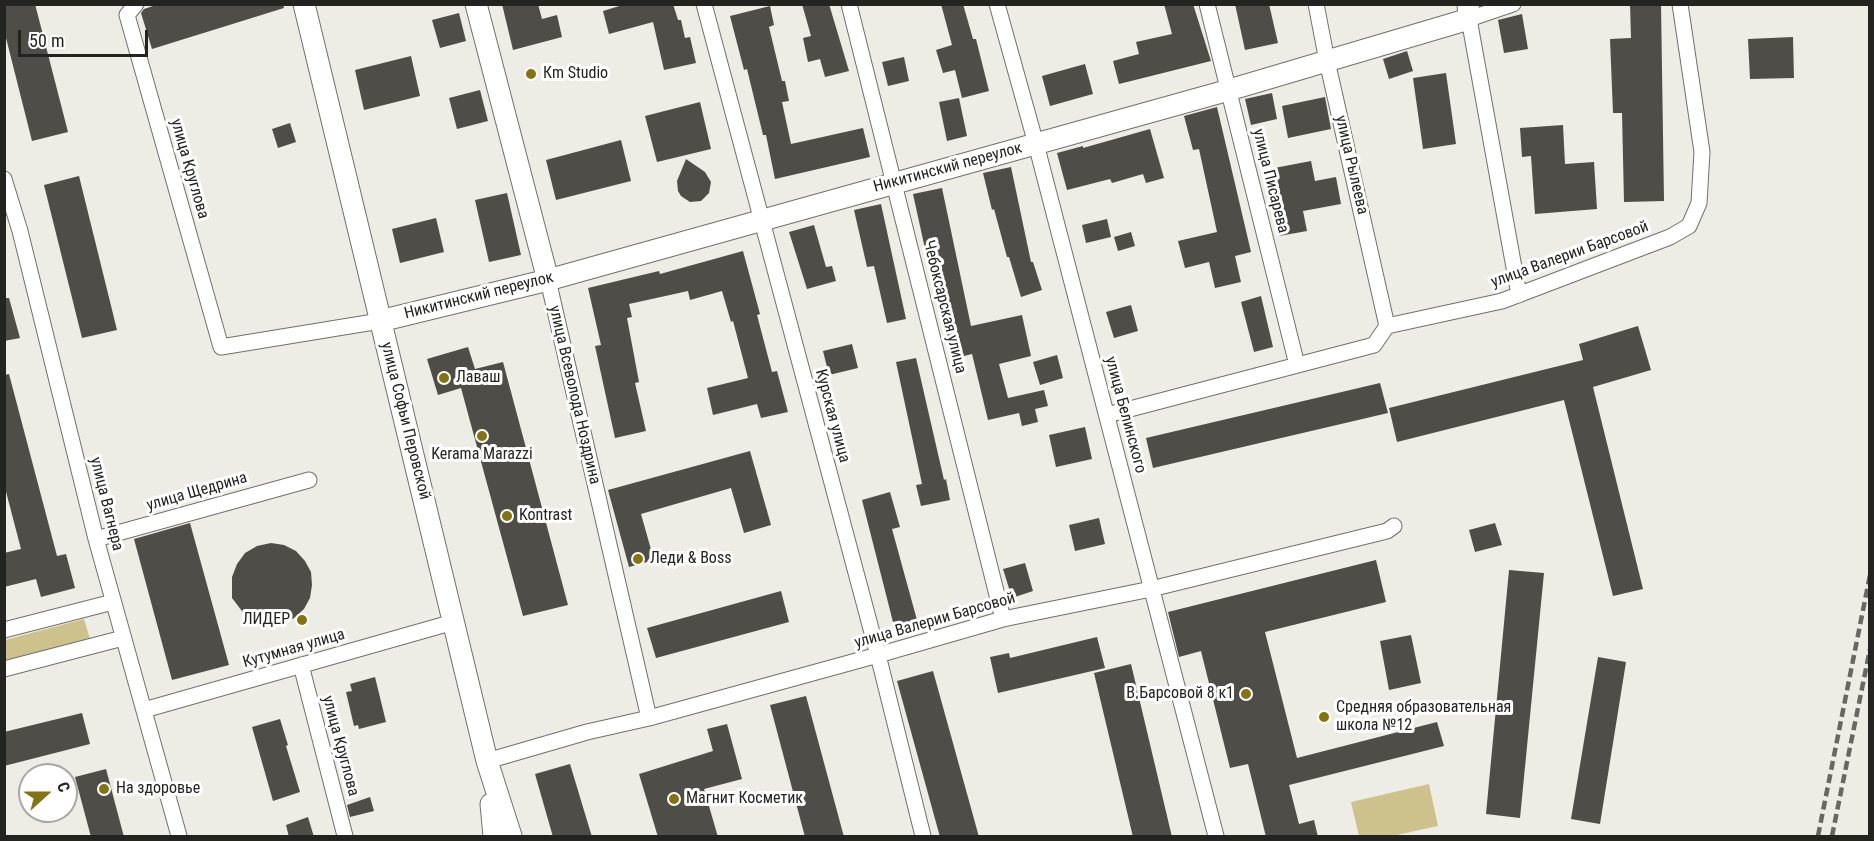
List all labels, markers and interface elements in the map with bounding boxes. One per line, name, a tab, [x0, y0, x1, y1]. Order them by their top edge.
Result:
scale bar	[21, 18, 152, 56]
text: 50 m	[29, 30, 64, 51]
place label: Кm Studio	[543, 64, 608, 84]
marker: Кm Studio	[524, 67, 538, 81]
street label: улица Рылеева	[1330, 114, 1372, 216]
street label: улица Круглова	[166, 117, 212, 221]
street label: улица Писарева	[1248, 127, 1292, 235]
street label: Никитинский переулок	[872, 139, 1024, 197]
street label: улица Валерии Барсовой	[1489, 218, 1651, 292]
street label: Чебоксарская улица	[918, 239, 970, 375]
street label: Никитинский переулок	[402, 268, 556, 324]
street label: улица Всеволода Ноздрина	[544, 304, 604, 486]
street label: улица Софьи Перовской	[376, 340, 434, 502]
street label: улица Белинского	[1100, 355, 1150, 475]
street label: Курская улица	[810, 367, 854, 465]
place label: Лаваш	[456, 368, 500, 388]
marker: Лаваш	[437, 371, 451, 385]
marker: Kerama Marazzi	[475, 429, 489, 443]
place label: Kerama Marazzi	[431, 445, 533, 465]
street label: улица Вагнера	[85, 455, 127, 553]
street label: улица Щедрина	[144, 468, 250, 516]
place label: Kontrast	[519, 506, 572, 526]
marker: Kontrast	[500, 509, 514, 523]
place label: Леди & Boss	[650, 549, 731, 569]
marker: Леди & Boss	[631, 552, 645, 566]
street label: улица Валерии Барсовой	[852, 589, 1018, 653]
place label: ЛИДЕР	[243, 610, 290, 630]
marker: ЛИДЕР	[295, 613, 309, 627]
street label: Кутумная улица	[241, 625, 347, 673]
place label: В.Барсовой 8 к1	[1126, 684, 1234, 704]
marker: В.Барсовой 8 к1	[1239, 687, 1253, 701]
street label: улица Круглова	[317, 694, 363, 798]
place label: Средняя образовательная школа №12	[1336, 698, 1511, 736]
marker: Средняя образовательная школа №12	[1317, 710, 1331, 724]
north arrow	[18, 763, 78, 823]
text: С	[53, 779, 74, 795]
place label: На здоровье	[116, 779, 200, 799]
marker: На здоровье	[97, 782, 111, 796]
place label: Магнит Косметик	[686, 789, 803, 809]
marker: Магнит Косметик	[667, 792, 681, 806]

